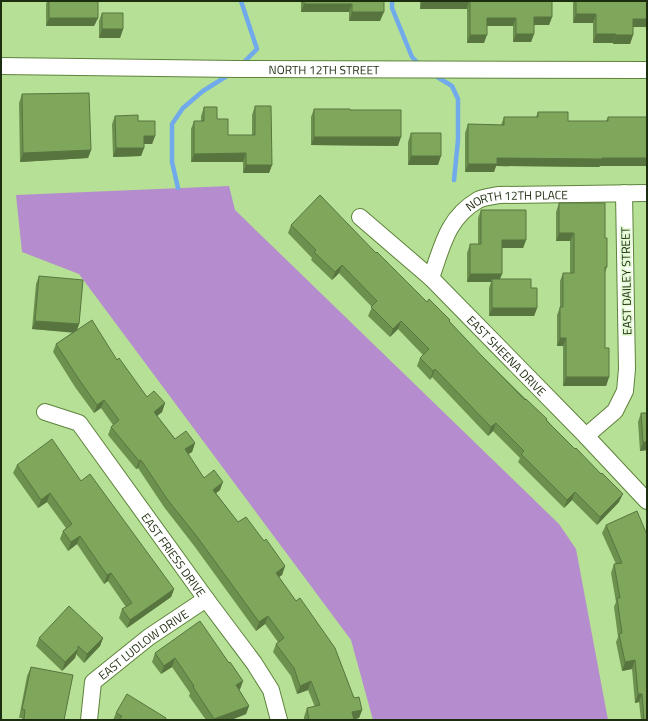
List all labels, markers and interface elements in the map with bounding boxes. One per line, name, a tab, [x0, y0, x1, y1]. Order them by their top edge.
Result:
street label: NORTH 12TH STREET	[269, 60, 380, 79]
street label: NORTH 12TH PLACE	[461, 185, 568, 215]
street label: EAST DAILEY STREET	[616, 226, 636, 335]
street label: EAST SHEENA DRIVE	[463, 311, 551, 400]
street label: EAST FRIESS DRIVE	[137, 509, 211, 601]
street label: EAST LUDLOW DRIVE	[94, 604, 192, 684]

